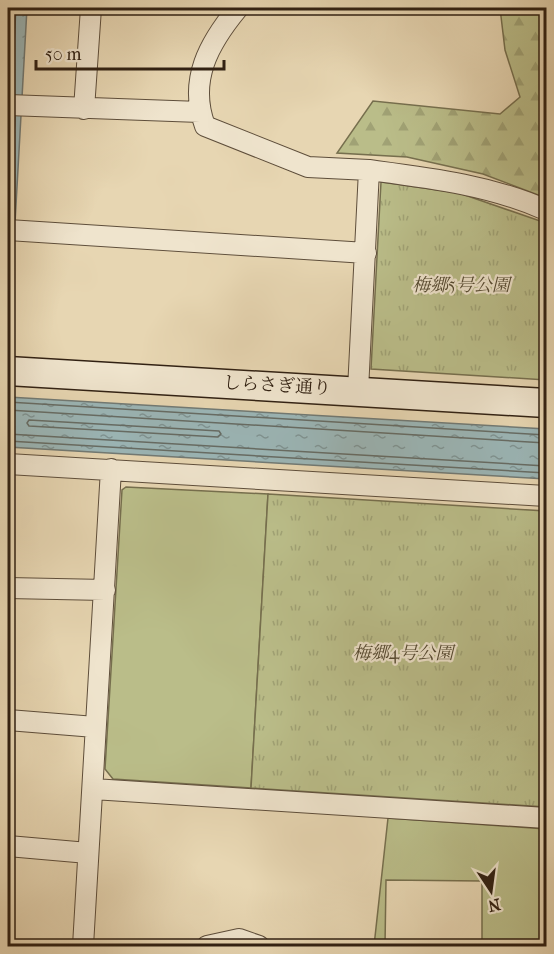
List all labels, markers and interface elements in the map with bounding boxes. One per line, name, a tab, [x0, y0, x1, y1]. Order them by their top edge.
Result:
scale bar	[36, 33, 224, 71]
text: 50 m	[45, 44, 82, 65]
park label: 梅郷5号公園	[412, 275, 513, 296]
street label: しらさぎ通り	[222, 372, 331, 399]
park label: 梅郷4号公園	[353, 643, 456, 664]
north arrow	[461, 861, 521, 921]
text: N	[485, 895, 502, 916]

